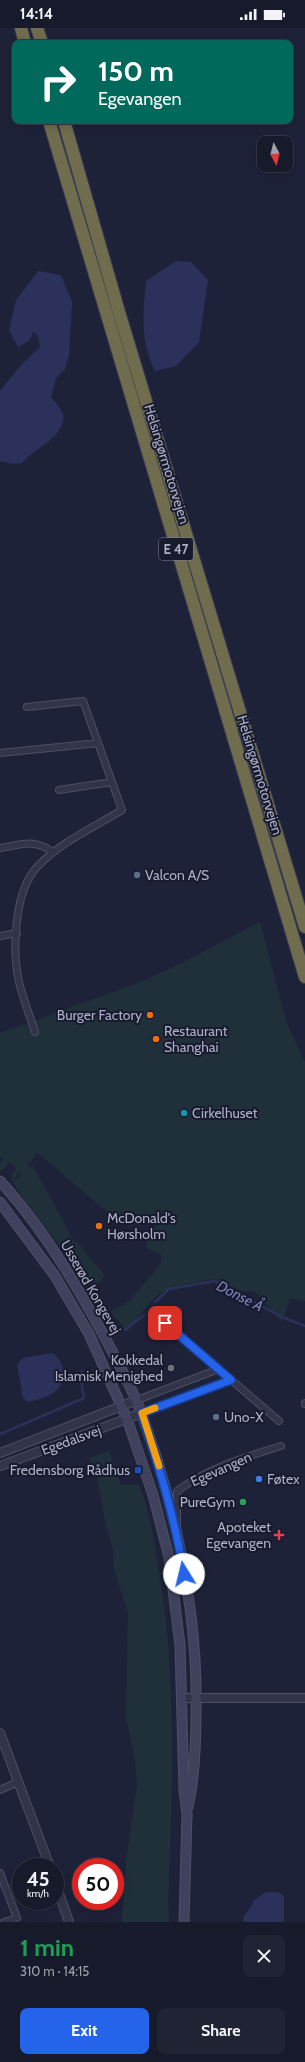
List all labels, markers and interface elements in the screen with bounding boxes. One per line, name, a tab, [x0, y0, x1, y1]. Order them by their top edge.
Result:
text: 14:14	[20, 5, 53, 23]
text: 150 m	[98, 54, 174, 88]
icon: right	[32, 56, 84, 108]
text: Egevangen	[98, 88, 182, 110]
north arrow	[257, 136, 293, 172]
map controls	[257, 136, 293, 172]
street label: Helsingørmotorvejen	[140, 402, 194, 526]
road number: E 47	[159, 538, 193, 560]
street label: Helsingørmotorvejen	[233, 713, 287, 837]
place label: Valcon A/S	[145, 866, 209, 884]
marker: Valcon A/S	[132, 870, 142, 880]
place label: Burger Factory	[57, 1006, 142, 1024]
marker: Burger Factory	[145, 1010, 155, 1020]
place label: Restaurant Shanghai	[164, 1022, 228, 1056]
marker: Restaurant Shanghai	[151, 1034, 161, 1044]
place label: Cirkelhuset	[192, 1104, 258, 1122]
marker: Cirkelhuset	[179, 1108, 189, 1118]
place label: McDonald's Hørsholm	[107, 1209, 176, 1243]
marker: McDonald's Hørsholm	[94, 1221, 104, 1231]
street label: Usserød Kongevej	[57, 1237, 125, 1337]
water label: Donse Å	[214, 1275, 267, 1315]
pin	[148, 1306, 182, 1340]
icon: arrive	[154, 1312, 176, 1334]
place label: Kokkedal Islamisk Menighed	[55, 1351, 164, 1385]
marker: Kokkedal Islamisk Menighed	[166, 1363, 176, 1373]
place label: Uno-X	[224, 1408, 264, 1426]
marker: Uno-X	[211, 1412, 221, 1422]
street label: Egedalsvej	[39, 1421, 103, 1459]
street label: Egevangen	[188, 1448, 254, 1490]
place label: Fredensborg Rådhus	[10, 1461, 130, 1479]
marker: Fredensborg Rådhus	[133, 1465, 143, 1475]
place label: Føtex	[267, 1470, 300, 1488]
marker: Føtex	[254, 1474, 264, 1484]
place label: PureGym	[180, 1493, 235, 1511]
marker: PureGym	[238, 1497, 248, 1507]
place label: Apoteket Egevangen	[206, 1518, 271, 1552]
marker: Apoteket Egevangen	[274, 1530, 284, 1540]
position arrow	[163, 1553, 205, 1595]
speed limit sign: 50	[72, 1858, 124, 1910]
text: 45	[26, 1867, 50, 1891]
text: km/h	[27, 1887, 49, 1900]
text: 1 min	[20, 1933, 74, 1962]
button: close	[243, 1935, 285, 1977]
text: 310 m · 14:15	[20, 1963, 89, 1979]
button: Exit	[20, 2008, 149, 2054]
button: Share	[157, 2008, 285, 2054]

